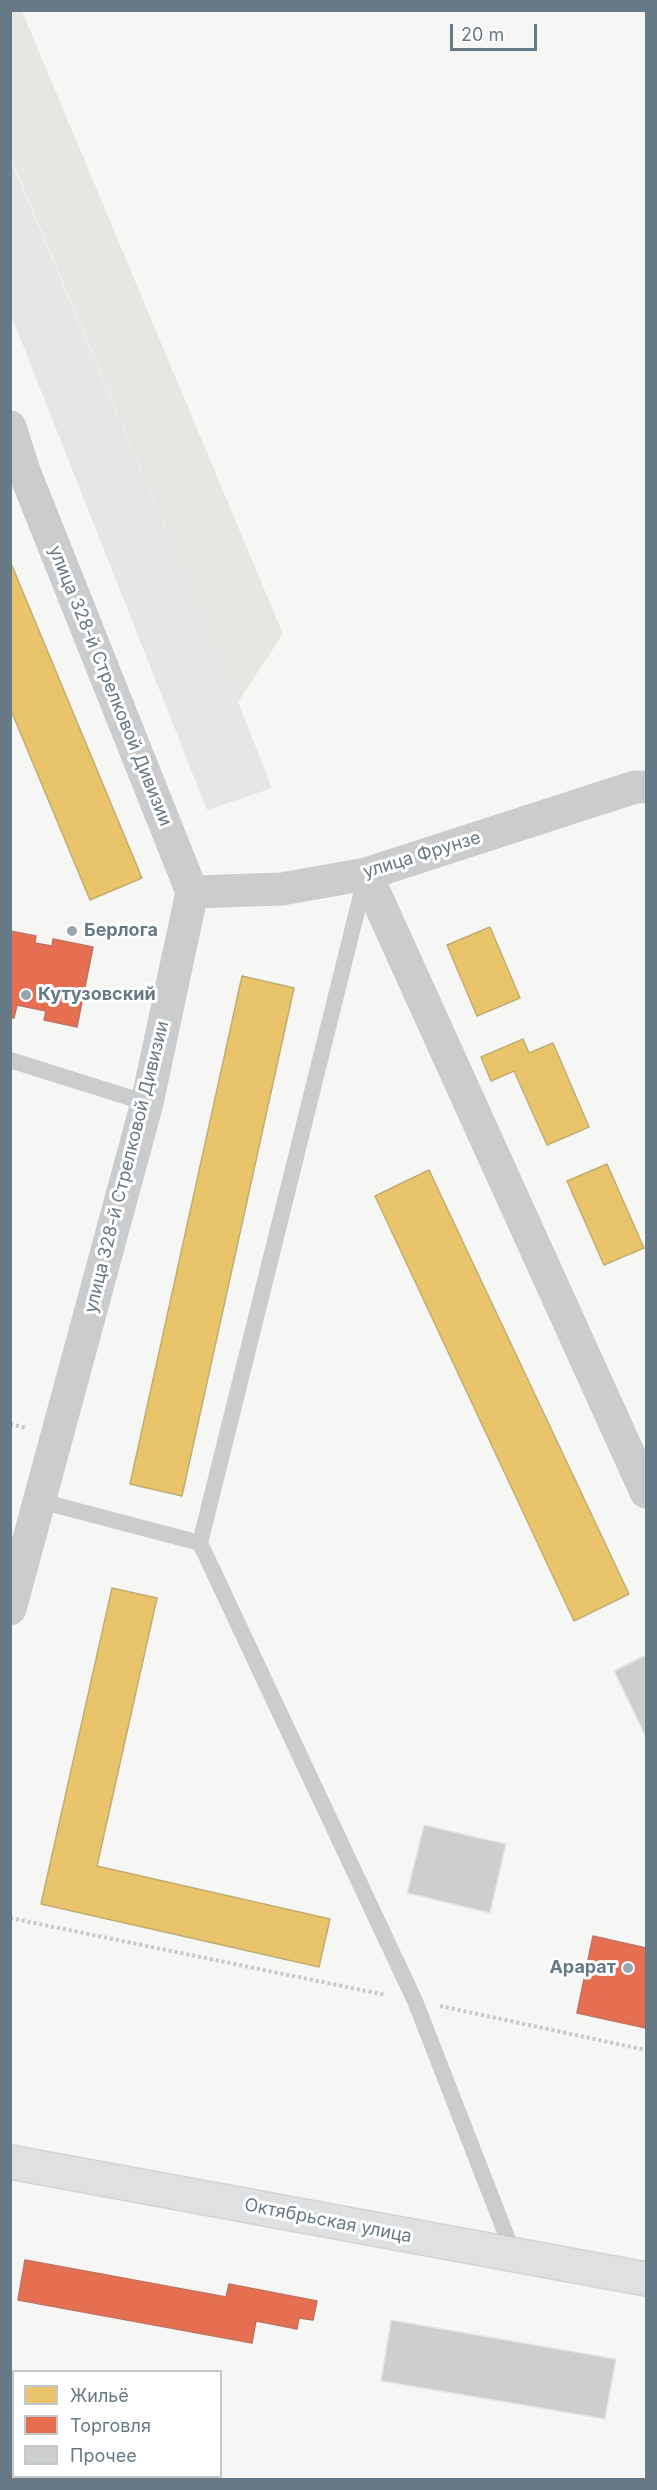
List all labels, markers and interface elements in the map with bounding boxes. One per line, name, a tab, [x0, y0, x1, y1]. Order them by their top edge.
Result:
scale bar	[453, 12, 540, 50]
text: 20 m	[461, 24, 504, 45]
street label: улица 328-й Стрелковой Дивизии	[44, 543, 176, 829]
street label: улица Фрунзе	[361, 827, 483, 883]
place label: Берлога	[84, 920, 158, 942]
marker: Берлога	[65, 924, 79, 938]
place label: Кутузовский	[38, 984, 156, 1006]
marker: Кутузовский	[19, 988, 33, 1002]
street label: улица 328-й Стрелковой Дивизии	[80, 1019, 174, 1315]
place label: Арарат	[549, 1957, 616, 1979]
marker: Арарат	[621, 1961, 635, 1975]
street label: Октябрьская улица	[243, 2194, 413, 2248]
legend	[12, 2370, 222, 2478]
text: Жильё	[70, 2385, 129, 2406]
text: Торговля	[70, 2415, 151, 2436]
text: Прочее	[70, 2445, 137, 2466]

